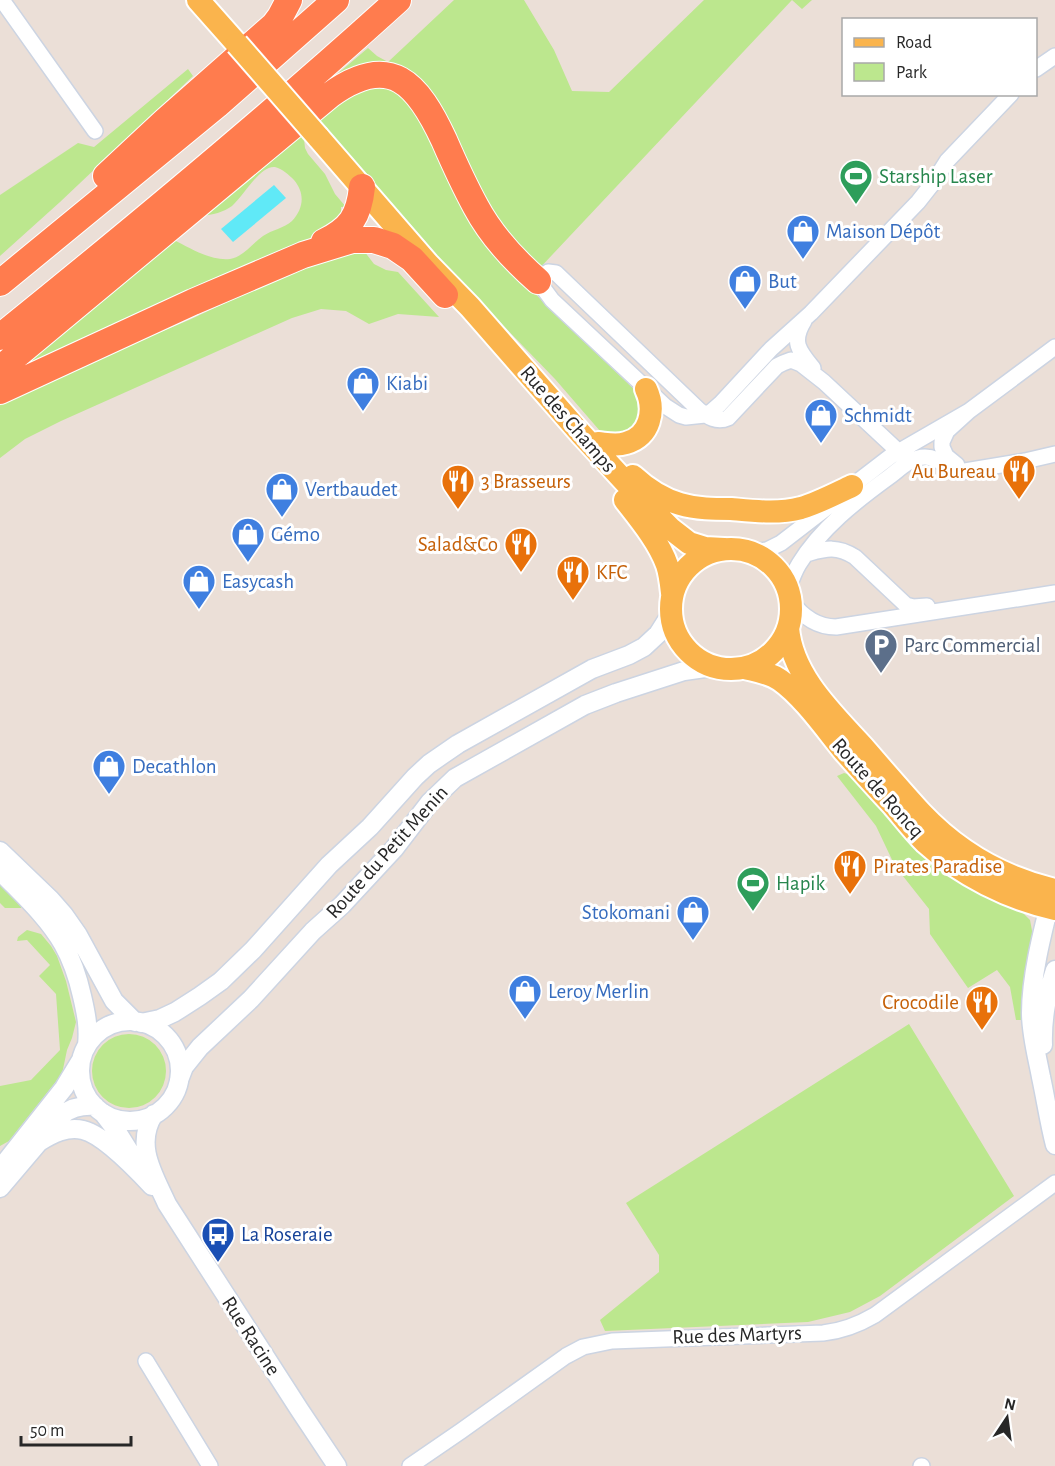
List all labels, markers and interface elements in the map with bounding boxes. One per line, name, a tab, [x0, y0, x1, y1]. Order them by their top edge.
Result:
legend	[842, 18, 1037, 96]
text: Road	[896, 34, 932, 52]
text: Park	[896, 64, 928, 82]
sports icon: Starship Laser	[838, 158, 874, 205]
place label: Starship Laser	[879, 166, 993, 187]
shop icon: Maison Dépôt	[785, 213, 821, 260]
place label: Maison Dépôt	[826, 221, 941, 242]
shop icon: But	[727, 263, 763, 310]
place label: But	[768, 271, 797, 292]
street label: Rue des Champs	[516, 362, 620, 476]
shop icon: Kiabi	[345, 365, 381, 412]
place label: Kiabi	[386, 373, 428, 394]
shop icon: Schmidt	[803, 397, 839, 444]
place label: Schmidt	[844, 405, 912, 426]
restaurant icon: Au Bureau	[1001, 453, 1037, 500]
place label: Au Bureau	[911, 461, 996, 482]
restaurant icon: 3 Brasseurs	[440, 463, 476, 510]
shop icon: Vertbaudet	[264, 471, 300, 518]
place label: 3 Brasseurs	[481, 471, 571, 492]
place label: Vertbaudet	[305, 479, 398, 500]
shop icon: Gémo	[230, 516, 266, 563]
place label: Gémo	[271, 524, 320, 545]
restaurant icon: Salad&Co	[503, 526, 539, 573]
place label: Salad&Co	[418, 534, 498, 555]
restaurant icon: KFC	[555, 554, 591, 601]
place label: KFC	[596, 562, 628, 583]
shop icon: Easycash	[181, 563, 217, 610]
place label: Easycash	[222, 571, 294, 592]
parking icon: Parc Commercial	[863, 627, 899, 674]
place label: Parc Commercial	[904, 635, 1041, 656]
street label: Route de Roncq	[828, 734, 928, 842]
shop icon: Decathlon	[91, 748, 127, 795]
place label: Decathlon	[132, 756, 217, 777]
street label: Route du Petit Menin	[322, 782, 452, 922]
restaurant icon: Pirates Paradise	[832, 848, 868, 895]
place label: Pirates Paradise	[873, 856, 1002, 877]
sports icon: Hapik	[735, 865, 771, 912]
place label: Hapik	[776, 873, 825, 894]
shop icon: Stokomani	[675, 894, 711, 941]
place label: Stokomani	[582, 902, 670, 923]
shop icon: Leroy Merlin	[507, 973, 543, 1020]
place label: Leroy Merlin	[548, 981, 649, 1002]
restaurant icon: Crocodile	[964, 984, 1000, 1031]
place label: Crocodile	[882, 992, 959, 1013]
bus stop icon: La Roseraie	[200, 1216, 236, 1263]
place label: La Roseraie	[241, 1224, 333, 1245]
street label: Rue Racine	[218, 1293, 284, 1379]
street label: Rue des Martyrs	[672, 1322, 802, 1348]
north arrow	[977, 1388, 1037, 1448]
text: N	[1003, 1395, 1017, 1413]
scale bar	[21, 1409, 130, 1447]
text: 50 m	[30, 1422, 64, 1440]

